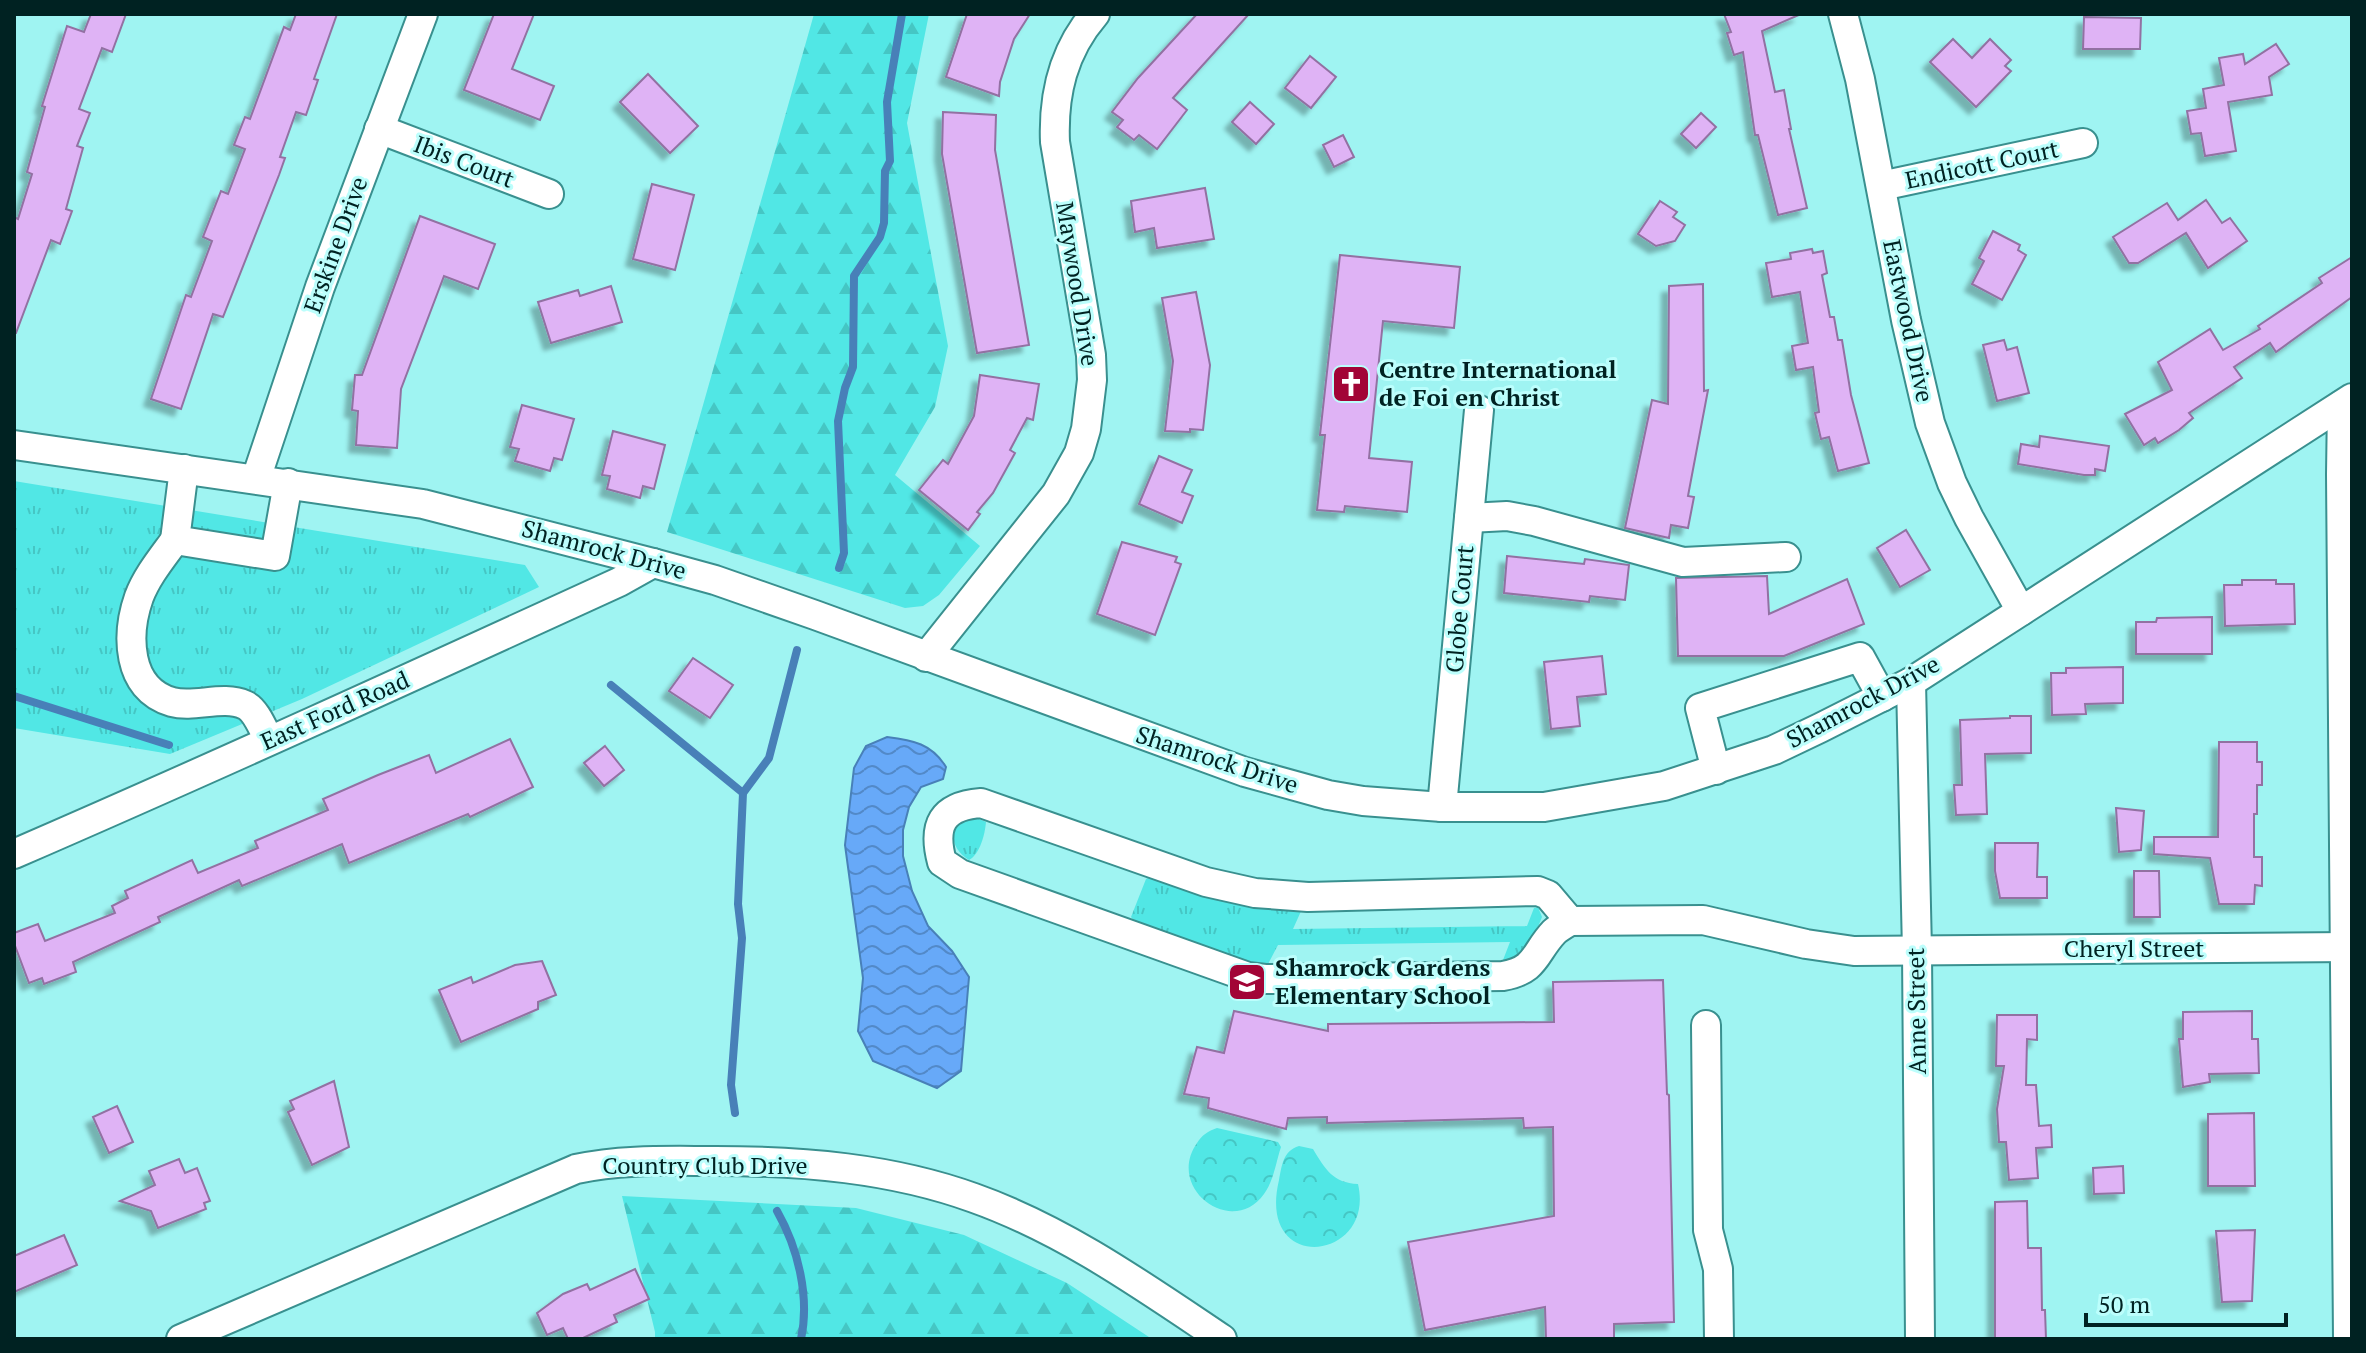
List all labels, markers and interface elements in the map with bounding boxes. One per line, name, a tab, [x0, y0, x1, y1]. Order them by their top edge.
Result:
street label: Ibis Court	[410, 127, 519, 195]
street label: Endicott Court	[1902, 132, 2062, 196]
street label: Erskine Drive	[296, 172, 374, 317]
street label: Maywood Drive	[1049, 199, 1107, 368]
street label: Eastwood Drive	[1876, 237, 1942, 405]
place label: Centre International de Foi en Christ	[1379, 353, 1616, 413]
church icon: Centre International de Foi en Christ	[1330, 363, 1372, 405]
street label: Shamrock Drive	[519, 512, 690, 586]
street label: Globe Court	[1437, 544, 1481, 674]
street label: Shamrock Drive	[1780, 647, 1945, 755]
street label: East Ford Road	[255, 663, 414, 757]
street label: Shamrock Drive	[1132, 718, 1303, 800]
street label: Cheryl Street	[2064, 932, 2204, 964]
street label: Anne Street	[1899, 947, 1933, 1075]
place label: Shamrock Gardens Elementary School	[1275, 951, 1490, 1011]
school or university icon: Shamrock Gardens Elementary School	[1226, 961, 1268, 1003]
street label: Country Club Drive	[602, 1149, 808, 1181]
scale bar	[2086, 1277, 2286, 1327]
text: 50 m	[2098, 1288, 2150, 1320]

